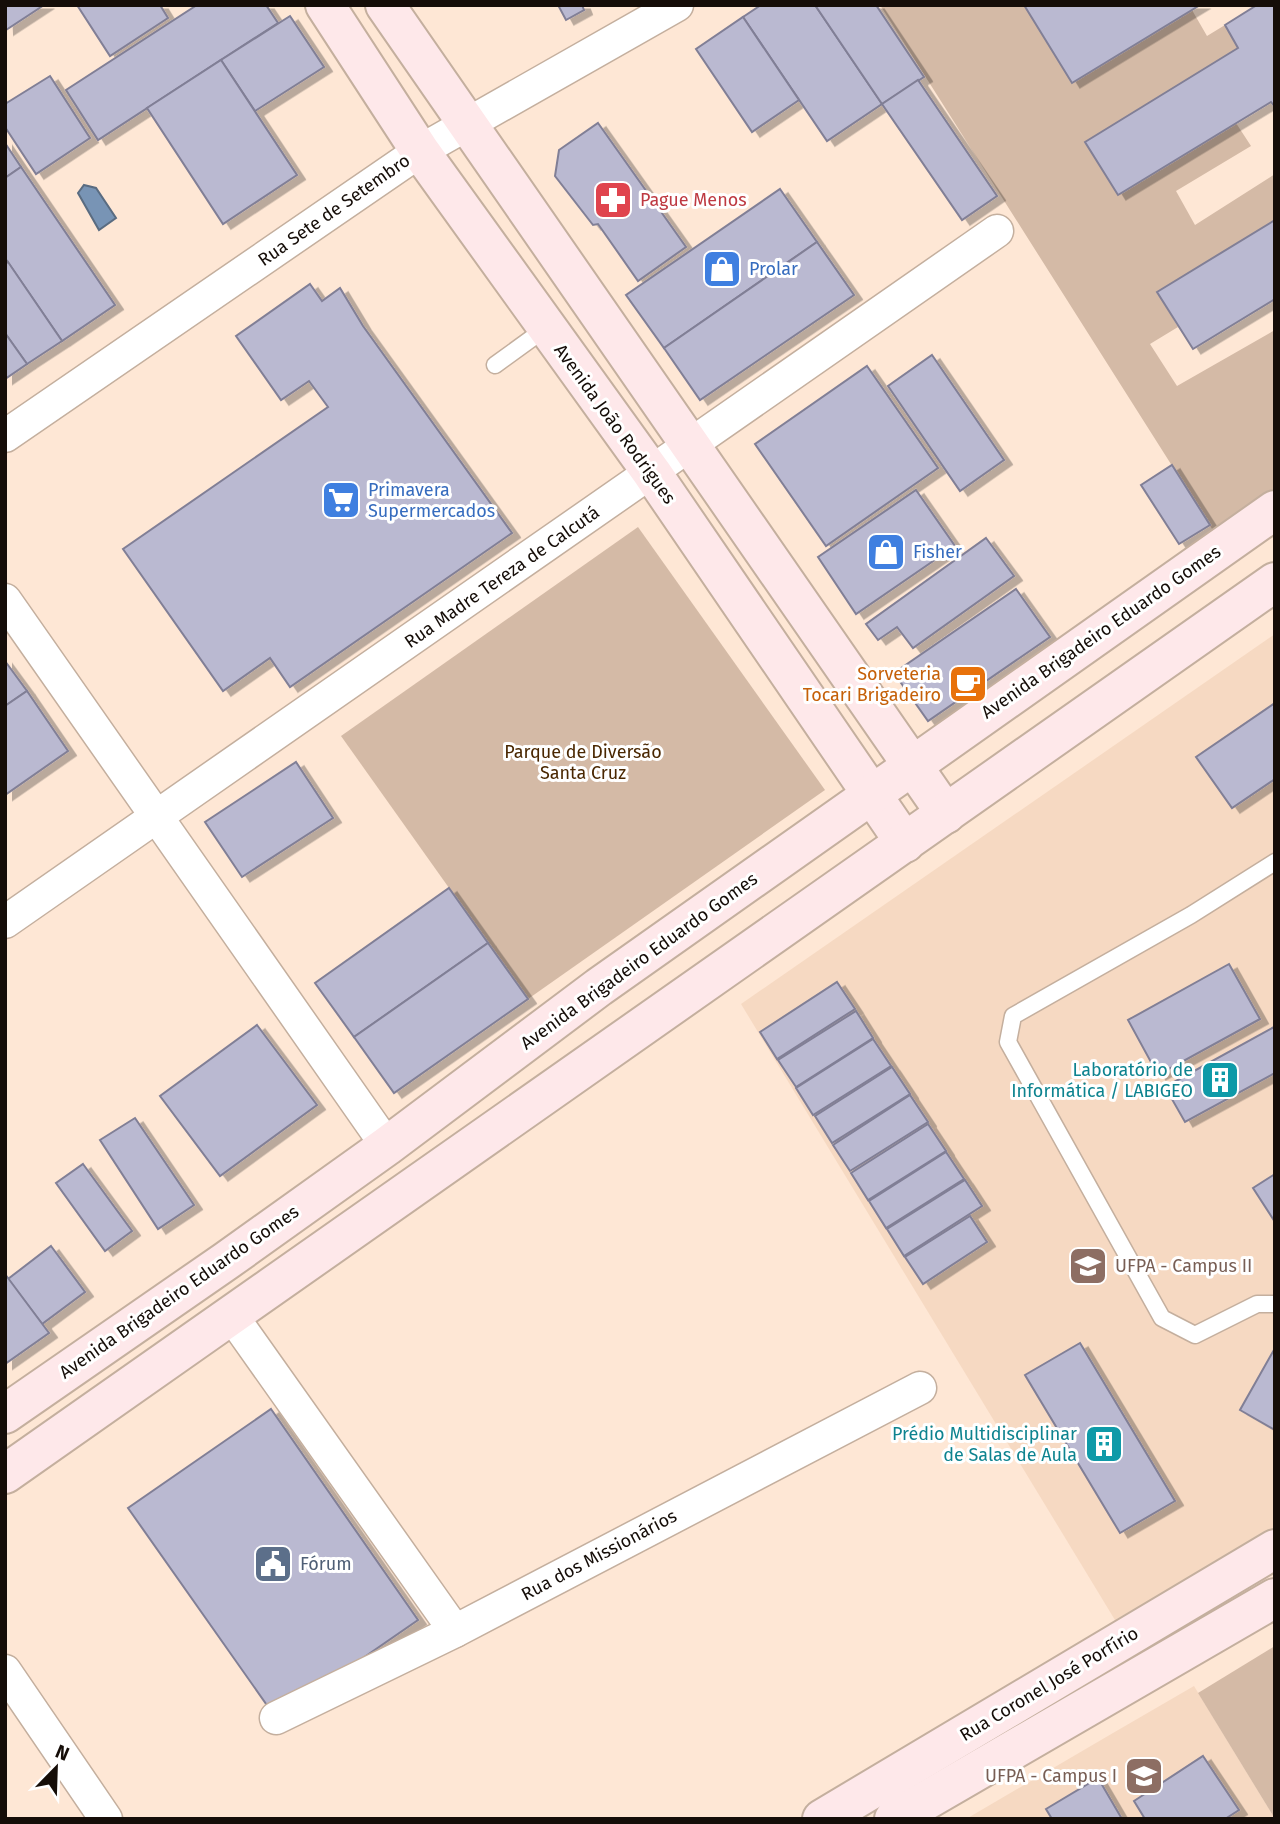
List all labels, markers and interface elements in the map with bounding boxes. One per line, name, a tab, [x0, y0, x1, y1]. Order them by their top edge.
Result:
street label: Rua Sete de Setembro	[254, 149, 414, 271]
pharmacy icon: Pague Menos	[592, 179, 634, 221]
place label: Pague Menos	[640, 189, 747, 211]
shop icon: Prolar	[701, 248, 743, 290]
place label: Prolar	[749, 258, 798, 280]
street label: Avenida João Rodrigues	[550, 340, 680, 508]
supermarket icon: Primavera Supermercados	[320, 479, 362, 521]
place label: Primavera Supermercados	[368, 479, 495, 522]
street label: Rua Madre Tereza de Calcutá	[400, 501, 604, 653]
shop icon: Fisher	[865, 531, 907, 573]
place label: Fisher	[913, 541, 962, 563]
street label: Avenida Brigadeiro Eduardo Gomes	[977, 541, 1225, 723]
place label: Sorveteria Tocari Brigadeiro	[803, 663, 941, 706]
cafe icon: Sorveteria Tocari Brigadeiro	[947, 663, 989, 705]
park label: Parque de Diversão Santa Cruz	[504, 741, 662, 784]
street label: Avenida Brigadeiro Eduardo Gomes	[516, 868, 762, 1054]
place label: Laboratório de Informática / LABIGEO	[1011, 1059, 1193, 1102]
building icon: Laboratório de Informática / LABIGEO	[1199, 1059, 1241, 1101]
street label: Avenida Brigadeiro Eduardo Gomes	[55, 1201, 303, 1383]
school or university icon: UFPA - Campus II	[1067, 1245, 1109, 1287]
place label: UFPA - Campus II	[1115, 1255, 1252, 1277]
place label: Prédio Multidisciplinar de Salas de Aula	[892, 1423, 1077, 1466]
building icon: Prédio Multidisciplinar de Salas de Aula	[1083, 1423, 1125, 1465]
street label: Rua dos Missionários	[517, 1505, 681, 1605]
public building icon: Fórum	[252, 1543, 294, 1585]
place label: Fórum	[300, 1553, 352, 1575]
street label: Rua Coronel José Porfírio	[956, 1622, 1142, 1746]
north arrow	[21, 1733, 91, 1803]
text: N	[52, 1740, 73, 1766]
school or university icon: UFPA - Campus I	[1123, 1755, 1165, 1797]
place label: UFPA - Campus I	[985, 1765, 1117, 1787]

